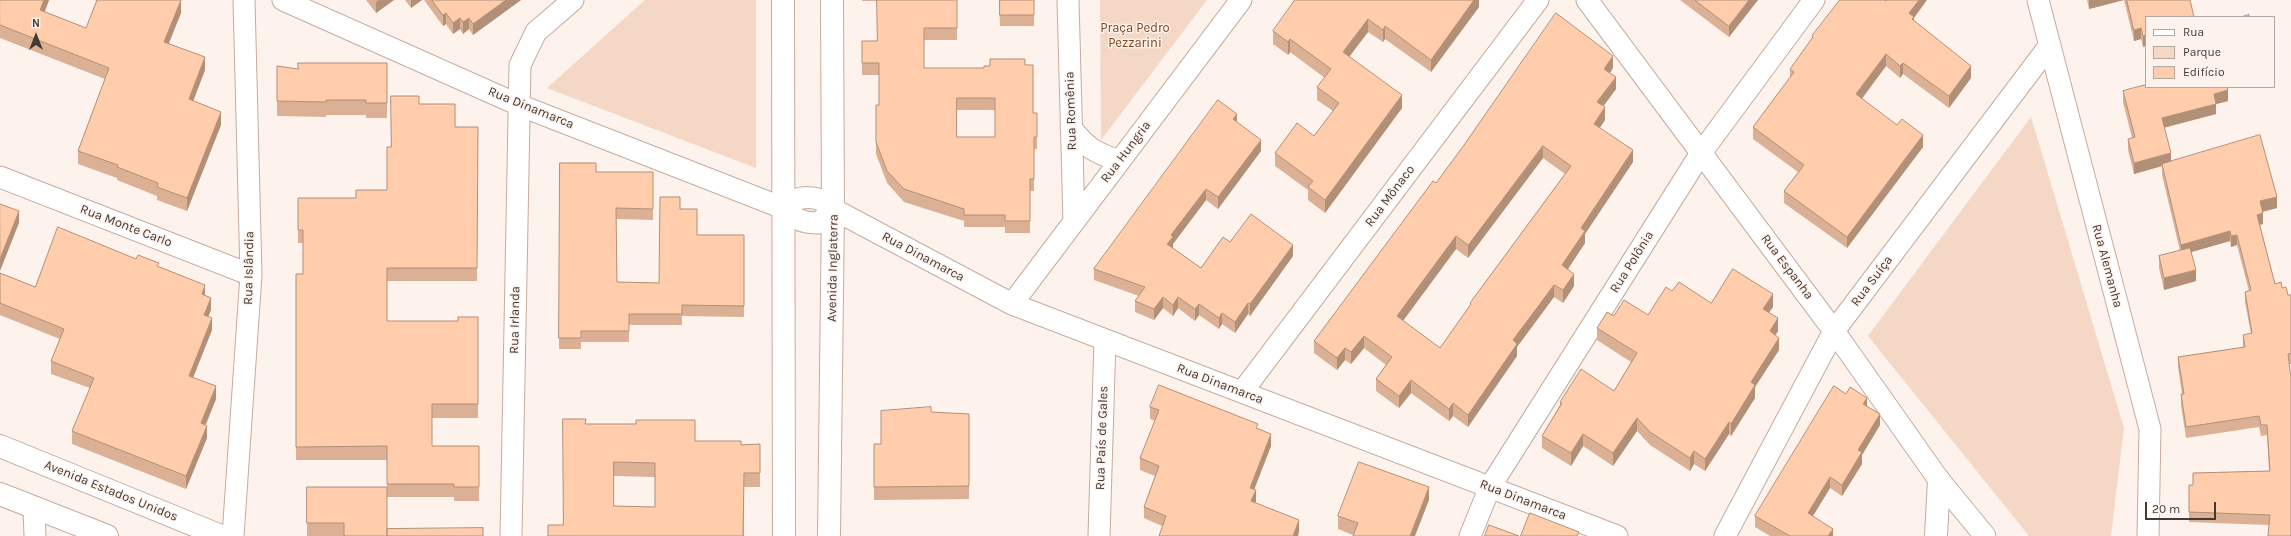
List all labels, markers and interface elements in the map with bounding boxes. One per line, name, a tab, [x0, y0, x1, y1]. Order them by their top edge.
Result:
north arrow	[16, 16, 56, 56]
legend	[2145, 16, 2275, 88]
text: N	[32, 17, 40, 30]
park label: Praça Pedro Pezzarini	[1100, 20, 1170, 51]
text: Rua	[2183, 25, 2204, 39]
text: Parque	[2183, 45, 2221, 59]
text: Edifício	[2183, 65, 2224, 79]
street label: Rua Romênia	[1062, 71, 1080, 151]
street label: Rua Dinamarca	[486, 84, 576, 132]
street label: Rua Hungria	[1098, 118, 1154, 186]
street label: Rua Mônaco	[1362, 162, 1418, 230]
street label: Rua Monte Carlo	[78, 201, 174, 251]
street label: Avenida Inglaterra	[824, 214, 842, 322]
street label: Rua Alemanha	[2088, 222, 2126, 310]
street label: Rua Polônia	[1607, 228, 1657, 296]
street label: Rua Dinamarca	[879, 229, 967, 285]
street label: Rua Islândia	[241, 231, 257, 305]
street label: Rua Espanha	[1757, 231, 1817, 303]
street label: Rua Suíça	[1848, 253, 1896, 309]
street label: Rua Irlanda	[507, 286, 523, 354]
street label: Rua Dinamarca	[1175, 360, 1265, 408]
street label: Rua País de Gales	[1092, 386, 1112, 490]
street label: Avenida Estados Unidos	[42, 457, 180, 525]
street label: Rua Dinamarca	[1478, 476, 1568, 524]
scale bar	[2147, 494, 2218, 520]
text: 20 m	[2152, 502, 2180, 516]

